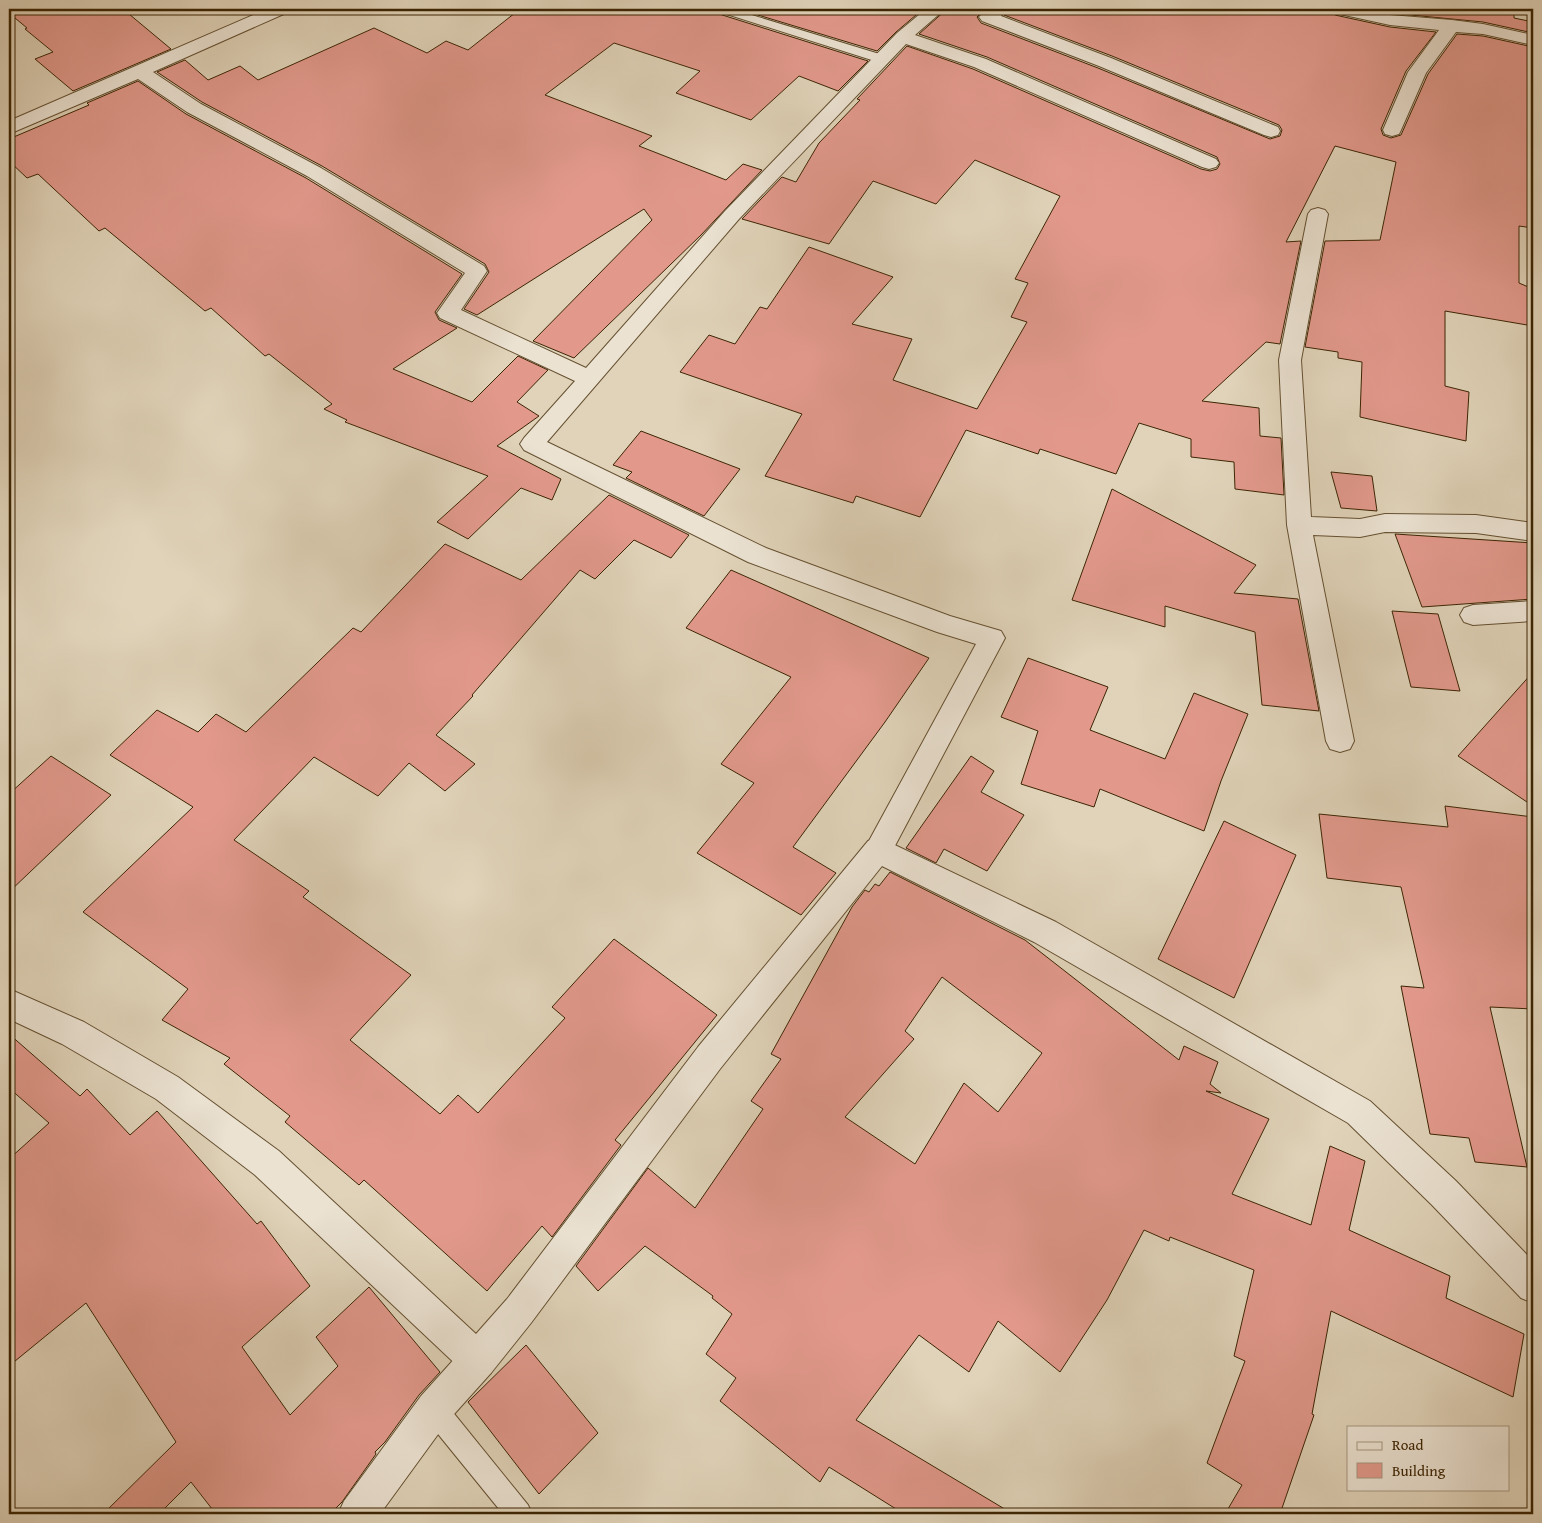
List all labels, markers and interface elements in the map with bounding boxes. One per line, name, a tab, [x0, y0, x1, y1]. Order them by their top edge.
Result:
legend	[1347, 1426, 1510, 1490]
text: Road	[1392, 1434, 1423, 1455]
text: Building	[1392, 1460, 1446, 1481]

